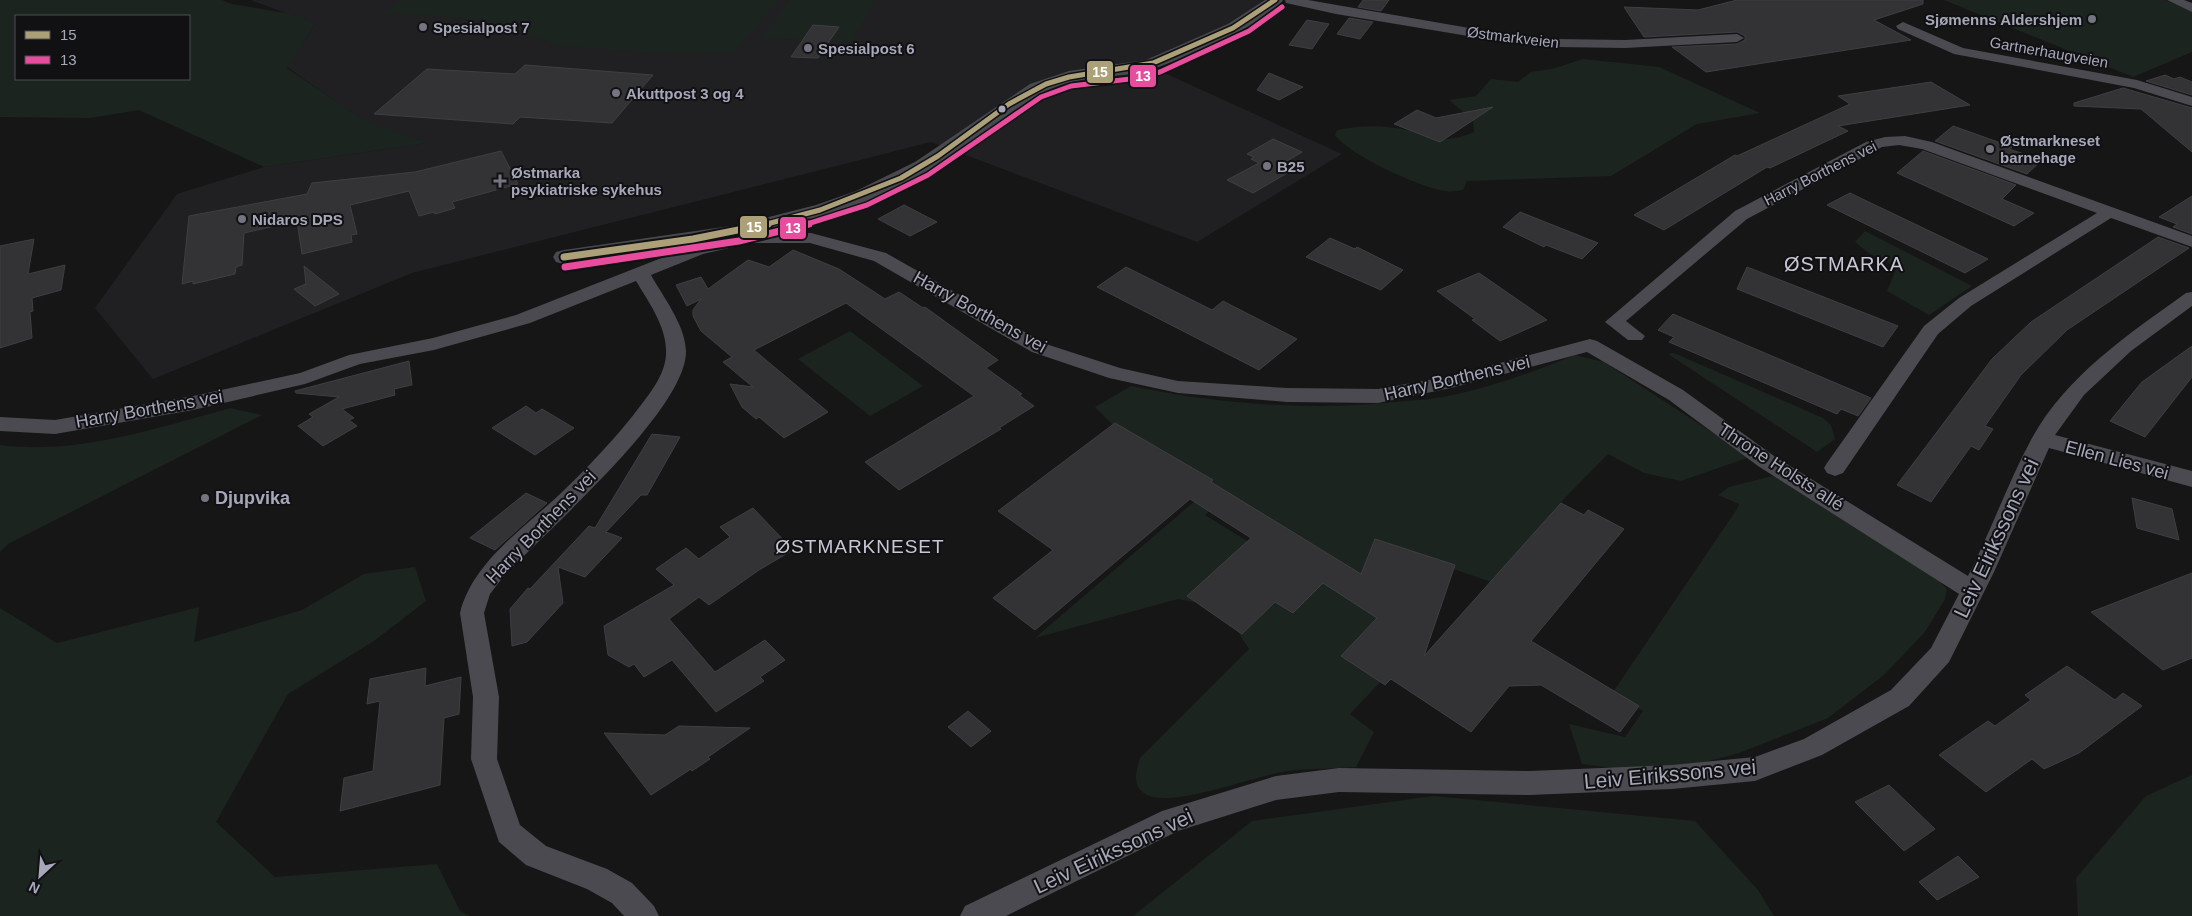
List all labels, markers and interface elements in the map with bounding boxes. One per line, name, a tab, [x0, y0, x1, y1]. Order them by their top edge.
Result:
place label: Sjømenns Aldershjem	[1925, 11, 2082, 28]
marker: Sjømenns Aldershjem	[2086, 13, 2098, 25]
legend	[15, 15, 190, 80]
place label: Spesialpost 7	[433, 19, 530, 36]
marker: Spesialpost 7	[417, 21, 429, 33]
street label: Østmarkveien	[1466, 23, 1560, 51]
text: 15	[60, 26, 77, 43]
street label: Gartnerhaugveien	[1988, 33, 2110, 71]
place label: Spesialpost 6	[818, 40, 915, 57]
marker: Spesialpost 6	[802, 42, 814, 54]
text: 13	[60, 51, 77, 68]
line badge: 15	[1086, 60, 1114, 84]
text: 15	[1092, 64, 1108, 80]
line badge: 13	[1129, 64, 1157, 88]
text: 13	[1135, 68, 1151, 84]
place label: Akuttpost 3 og 4	[626, 85, 744, 102]
marker: Akuttpost 3 og 4	[610, 87, 622, 99]
unlabelled marker	[997, 104, 1007, 114]
place label: Østmarkneset barnehage	[2000, 132, 2100, 166]
street label: Harry Borthens vei	[1761, 137, 1879, 209]
marker: Østmarkneset barnehage	[1984, 143, 1996, 155]
place label: B25	[1277, 158, 1305, 175]
marker: B25	[1261, 160, 1273, 172]
place label: Østmarka psykiatriske sykehus	[511, 164, 662, 198]
marker: Østmarka psykiatriske sykehus	[493, 174, 507, 188]
place label: Nidaros DPS	[252, 211, 343, 228]
marker: Nidaros DPS	[236, 213, 248, 225]
line badge: 15	[739, 215, 768, 239]
line badge: 13	[779, 216, 807, 240]
text: 15	[746, 219, 762, 235]
text: 13	[785, 220, 801, 236]
district label: ØSTMARKA	[1784, 253, 1904, 275]
street label: Harry Borthens vei	[910, 267, 1050, 357]
street label: Harry Borthens vei	[1382, 351, 1532, 405]
street label: Harry Borthens vei	[74, 386, 224, 432]
street label: Throne Holsts allé	[1715, 419, 1847, 515]
street label: Ellen Lies vei	[2063, 437, 2171, 483]
street label: Leiv Eirikssons vei	[1949, 455, 2043, 621]
street label: Harry Borthens vei	[482, 466, 600, 588]
place label: Djupvika	[215, 488, 291, 508]
marker: Djupvika	[199, 492, 211, 504]
district label: ØSTMARKNESET	[775, 536, 945, 557]
street label: Leiv Eirikssons vei	[1583, 755, 1757, 793]
street label: Leiv Eirikssons vei	[1030, 804, 1196, 898]
north arrow	[15, 851, 65, 901]
text: N	[26, 878, 42, 897]

